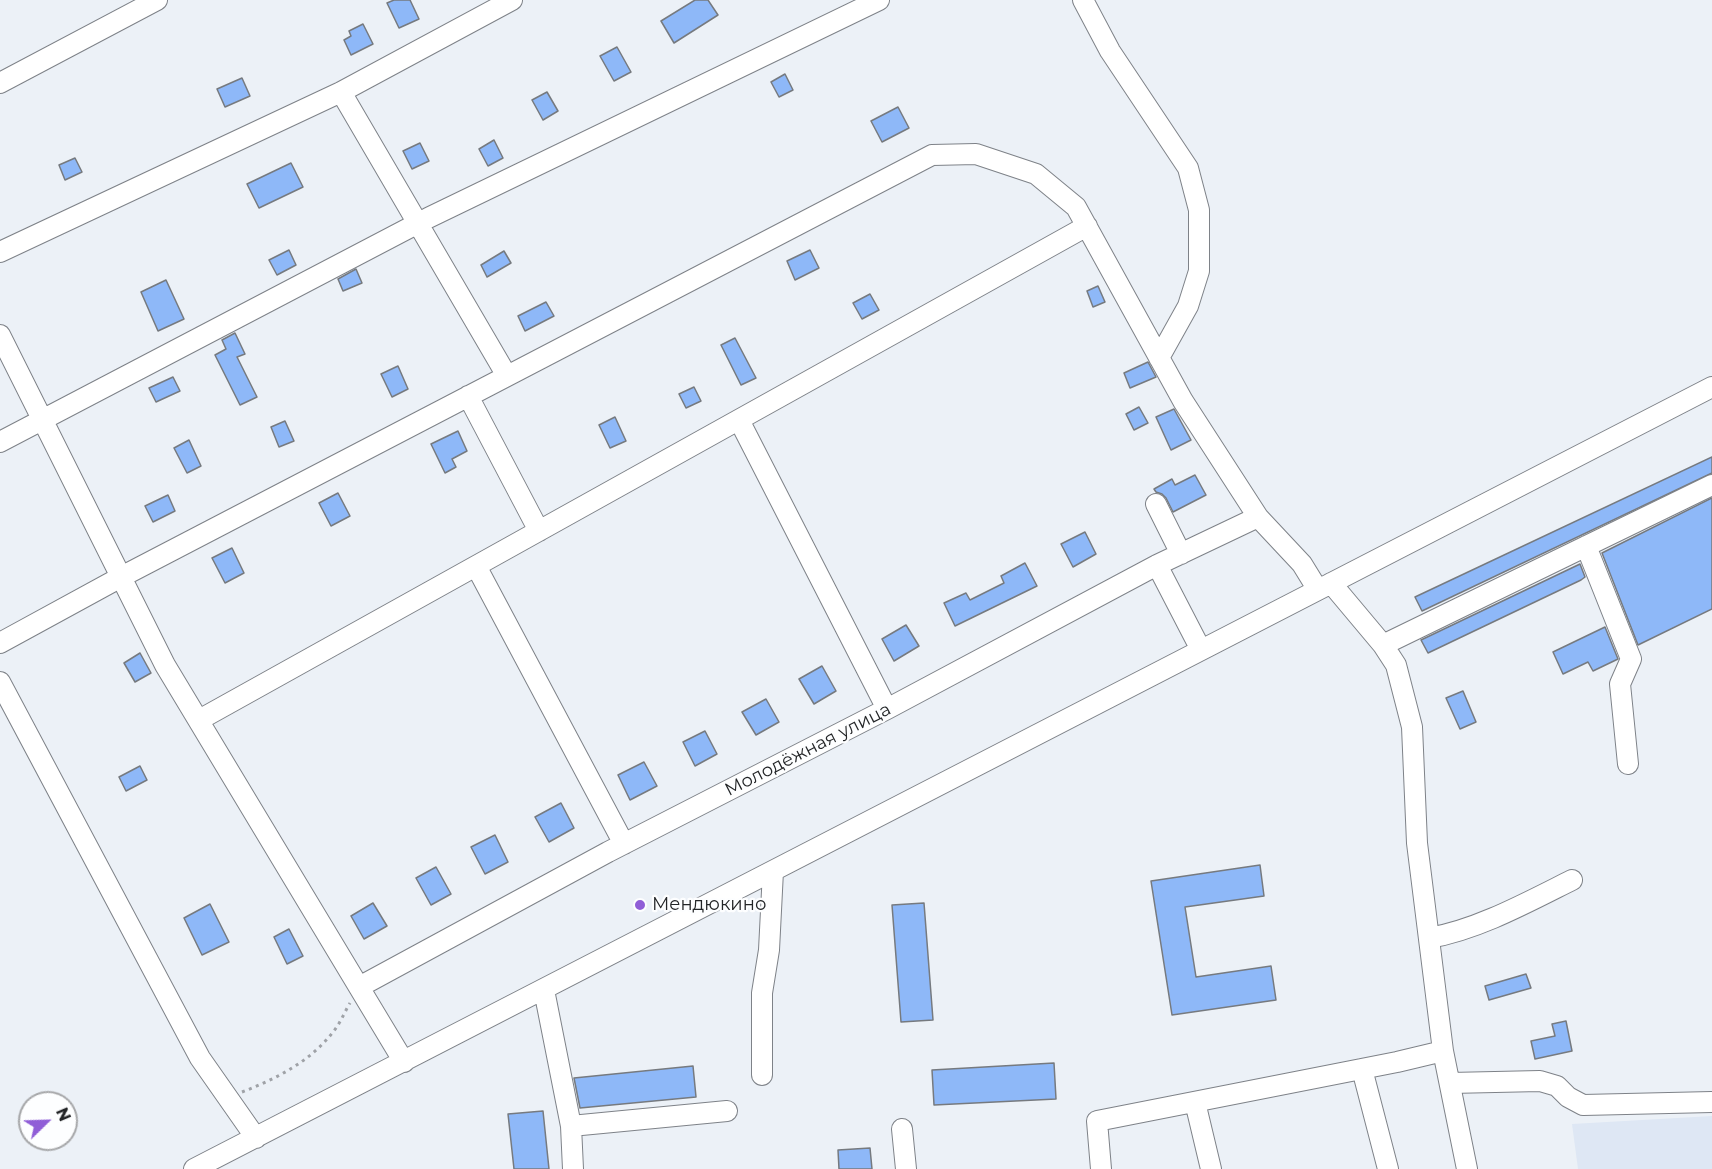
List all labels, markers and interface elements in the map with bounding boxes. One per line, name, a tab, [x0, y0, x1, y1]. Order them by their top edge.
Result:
street label: Молодёжная улица	[721, 699, 895, 801]
place label: Мендюкино	[652, 894, 766, 916]
marker: Мендюкино	[633, 898, 647, 912]
north arrow	[18, 1091, 78, 1151]
text: N	[52, 1105, 74, 1124]

